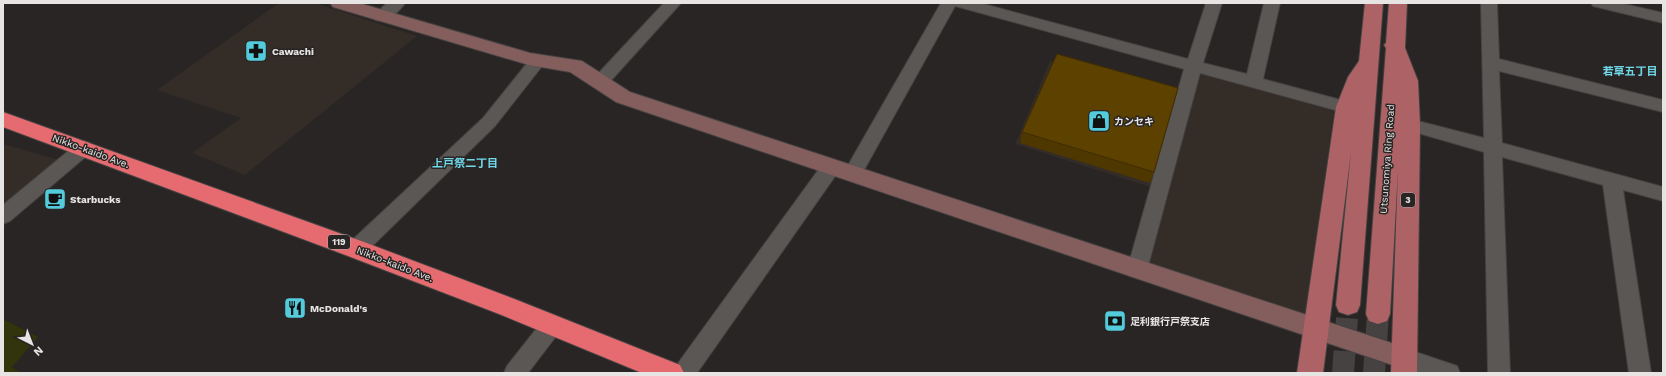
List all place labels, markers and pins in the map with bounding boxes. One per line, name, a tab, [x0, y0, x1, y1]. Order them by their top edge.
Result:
pharmacy icon: Cawachi	[243, 38, 269, 64]
place label: Cawachi	[272, 46, 314, 57]
shop icon: カンセキ	[1086, 108, 1112, 134]
place label: カンセキ	[1114, 116, 1154, 127]
cafe icon: Starbucks	[42, 186, 68, 212]
place label: Starbucks	[70, 194, 121, 205]
restaurant icon: McDonald's	[282, 295, 308, 321]
place label: McDonald's	[310, 303, 368, 314]
bank icon: 足利銀行戸祭支店	[1102, 308, 1128, 334]
place label: 足利銀行戸祭支店	[1130, 316, 1210, 327]

